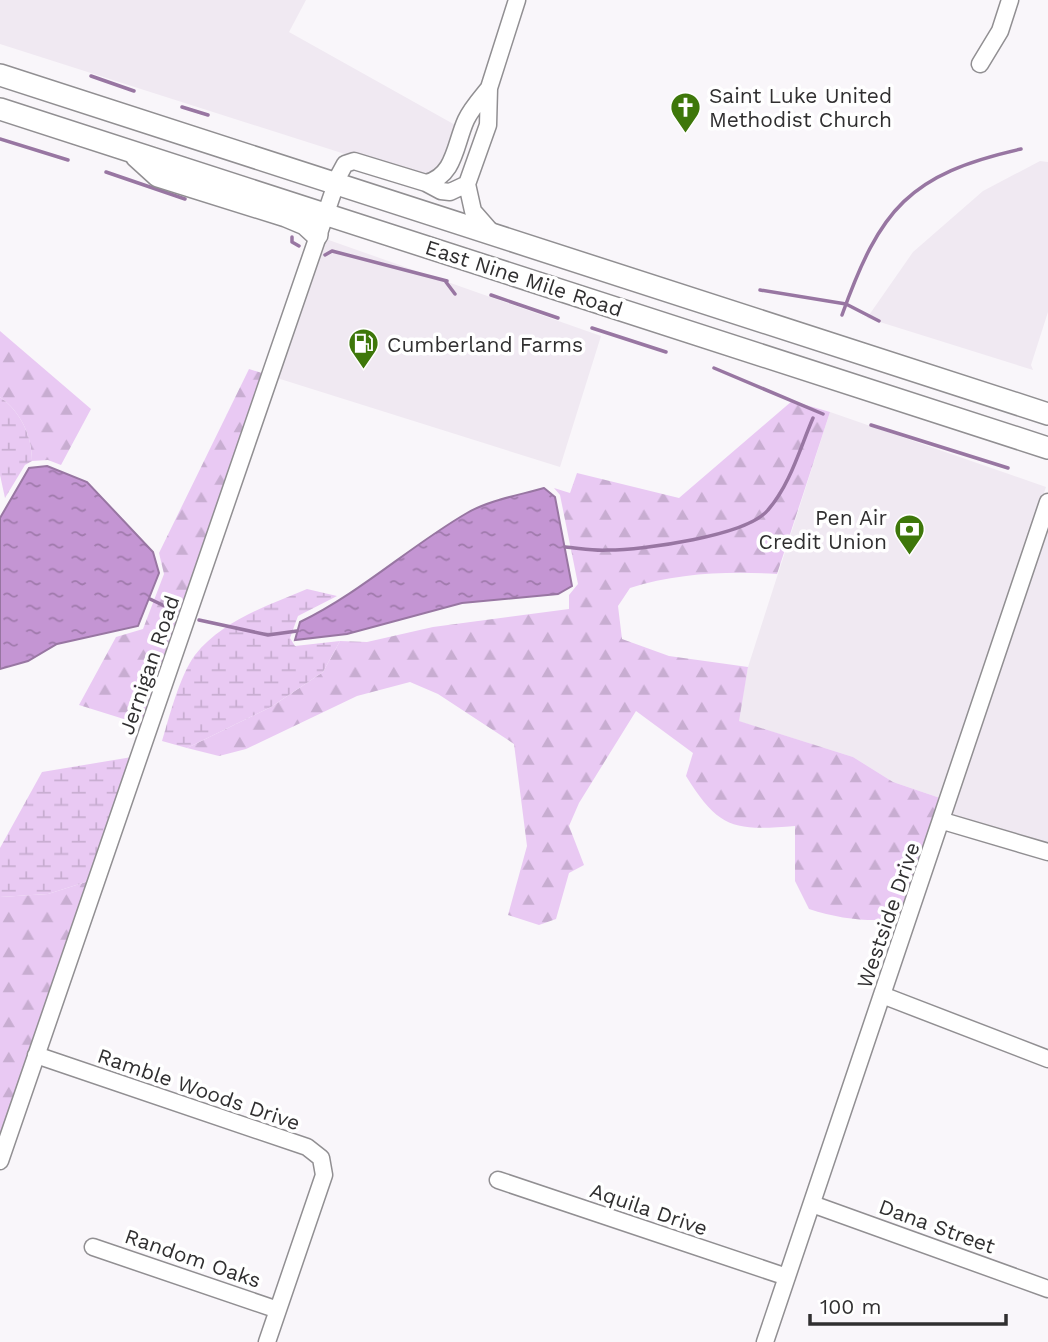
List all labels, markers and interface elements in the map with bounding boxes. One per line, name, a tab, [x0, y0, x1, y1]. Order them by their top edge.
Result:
place label: Saint Luke United Methodist Church	[709, 83, 892, 132]
church icon: Saint Luke United Methodist Church	[669, 90, 703, 134]
street label: East Nine Mile Road	[422, 234, 626, 322]
fuel station icon: Cumberland Farms	[347, 327, 381, 371]
place label: Cumberland Farms	[387, 332, 583, 357]
place label: Pen Air Credit Union	[759, 505, 887, 554]
bank icon: Pen Air Credit Union	[893, 512, 927, 556]
street label: Jernigan Road	[114, 592, 184, 738]
street label: Westside Drive	[851, 839, 925, 991]
street label: Ramble Woods Drive	[94, 1043, 304, 1135]
street label: Aquila Drive	[587, 1177, 711, 1241]
street label: Dana Street	[875, 1193, 999, 1259]
street label: Random Oaks	[122, 1223, 264, 1293]
scale bar	[810, 1282, 1006, 1326]
text: 100 m	[820, 1294, 882, 1319]

